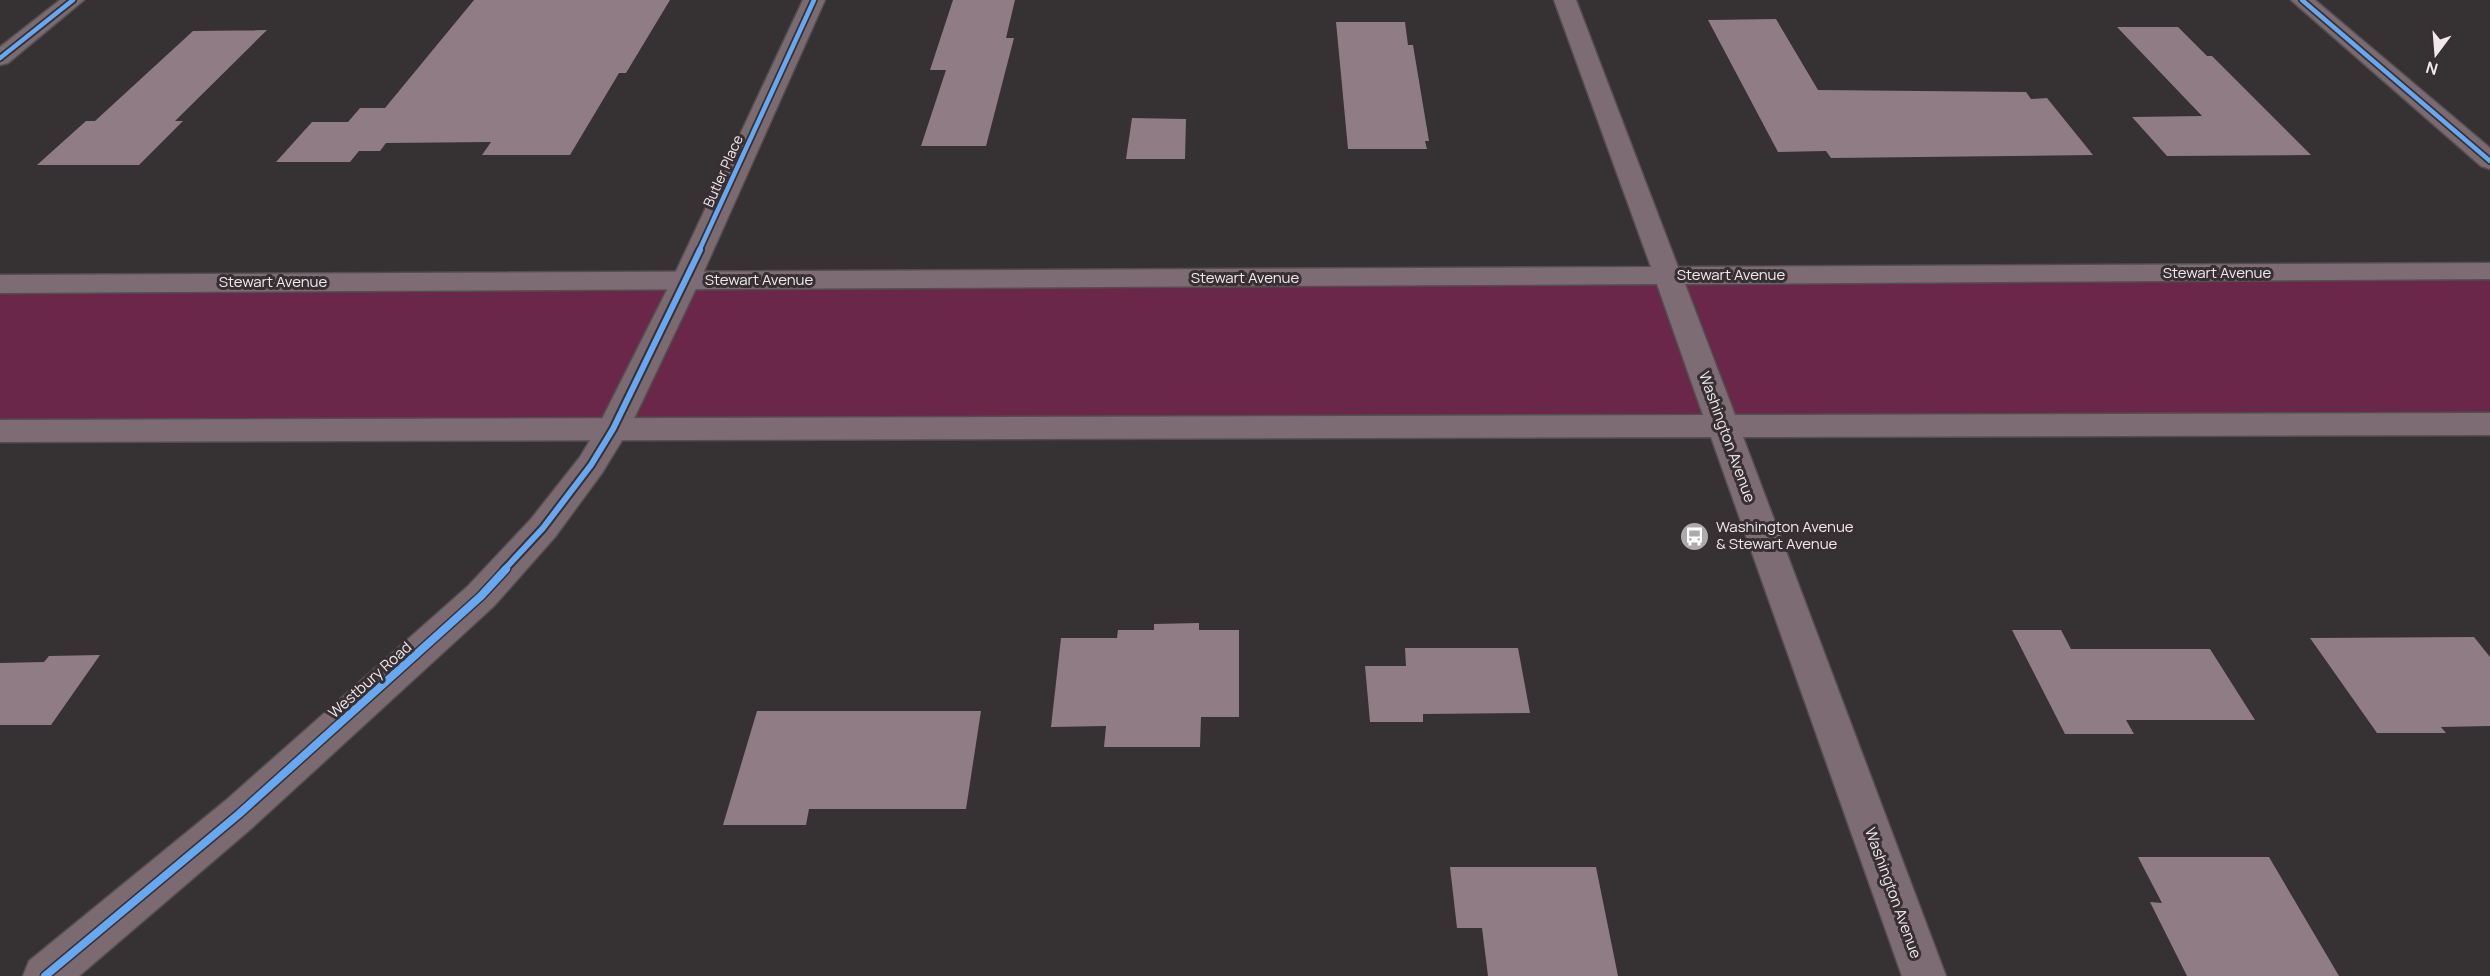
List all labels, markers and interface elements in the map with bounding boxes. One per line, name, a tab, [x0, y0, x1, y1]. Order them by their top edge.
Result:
north arrow	[2406, 24, 2466, 84]
text: N	[2423, 56, 2440, 81]
street label: Butler Place	[698, 132, 747, 210]
street label: Stewart Avenue	[2163, 262, 2272, 283]
street label: Stewart Avenue	[1677, 264, 1786, 285]
street label: Stewart Avenue	[1191, 267, 1300, 288]
street label: Stewart Avenue	[705, 269, 814, 290]
street label: Stewart Avenue	[219, 271, 328, 292]
street label: Washington Avenue	[1694, 369, 1761, 505]
place label: Washington Avenue & Stewart Avenue	[1716, 516, 1854, 554]
bus stop icon: Washington Avenue & Stewart Avenue	[1679, 520, 1711, 552]
street label: Westbury Road	[323, 637, 416, 723]
street label: Washington Avenue	[1860, 825, 1927, 961]

